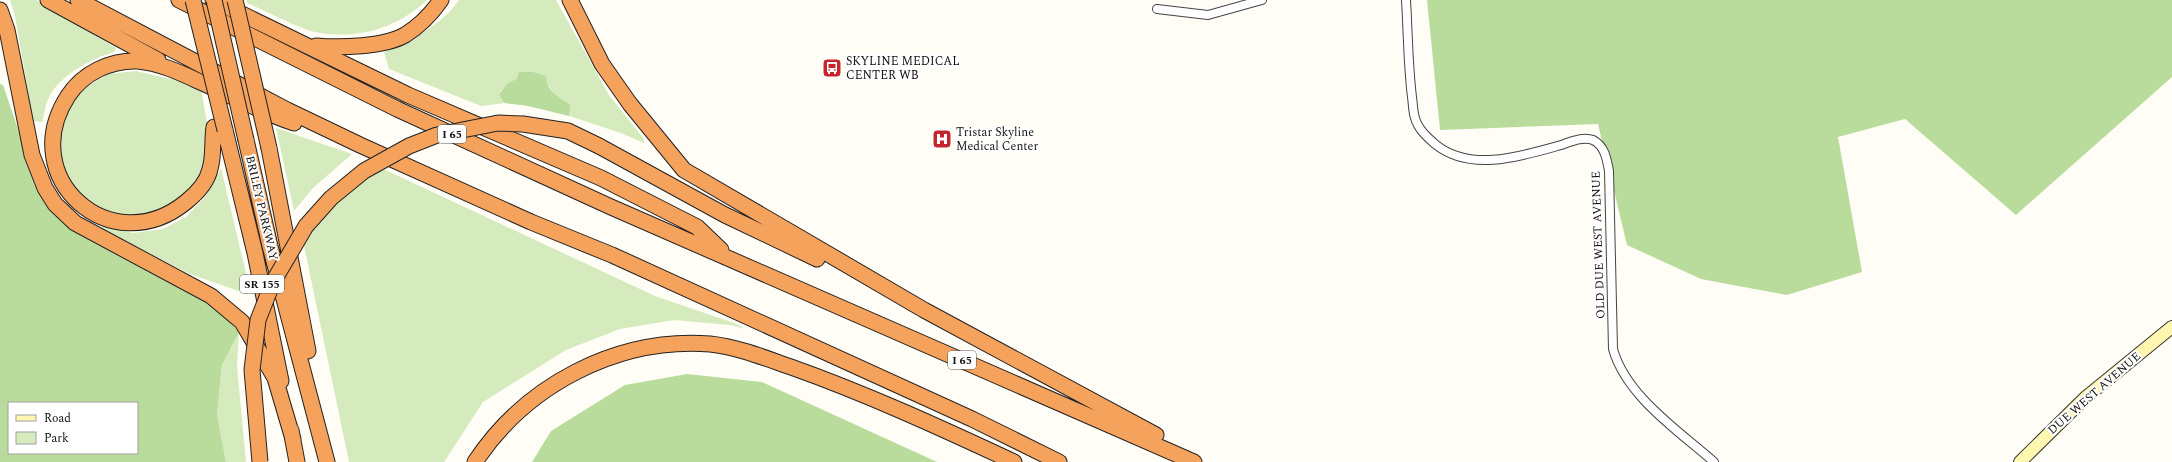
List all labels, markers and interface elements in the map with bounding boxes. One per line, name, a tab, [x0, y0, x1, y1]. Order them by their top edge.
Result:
place label: SKYLINE MEDICAL CENTER WB	[846, 52, 960, 85]
bus stop icon: SKYLINE MEDICAL CENTER WB	[821, 57, 843, 79]
place label: Tristar Skyline Medical Center	[956, 123, 1038, 156]
road number: I 65	[438, 125, 466, 143]
hospital icon: Tristar Skyline Medical Center	[931, 128, 953, 150]
street label: BRILEY PARKWAY	[240, 154, 283, 263]
street label: OLD DUE WEST AVENUE	[1586, 171, 1611, 319]
road number: SR 155	[240, 275, 284, 293]
street label: DUE WEST AVENUE	[2043, 347, 2145, 439]
road number: I 65	[948, 351, 976, 369]
legend	[8, 402, 138, 454]
text: Road	[44, 409, 71, 428]
text: Park	[44, 429, 69, 448]

